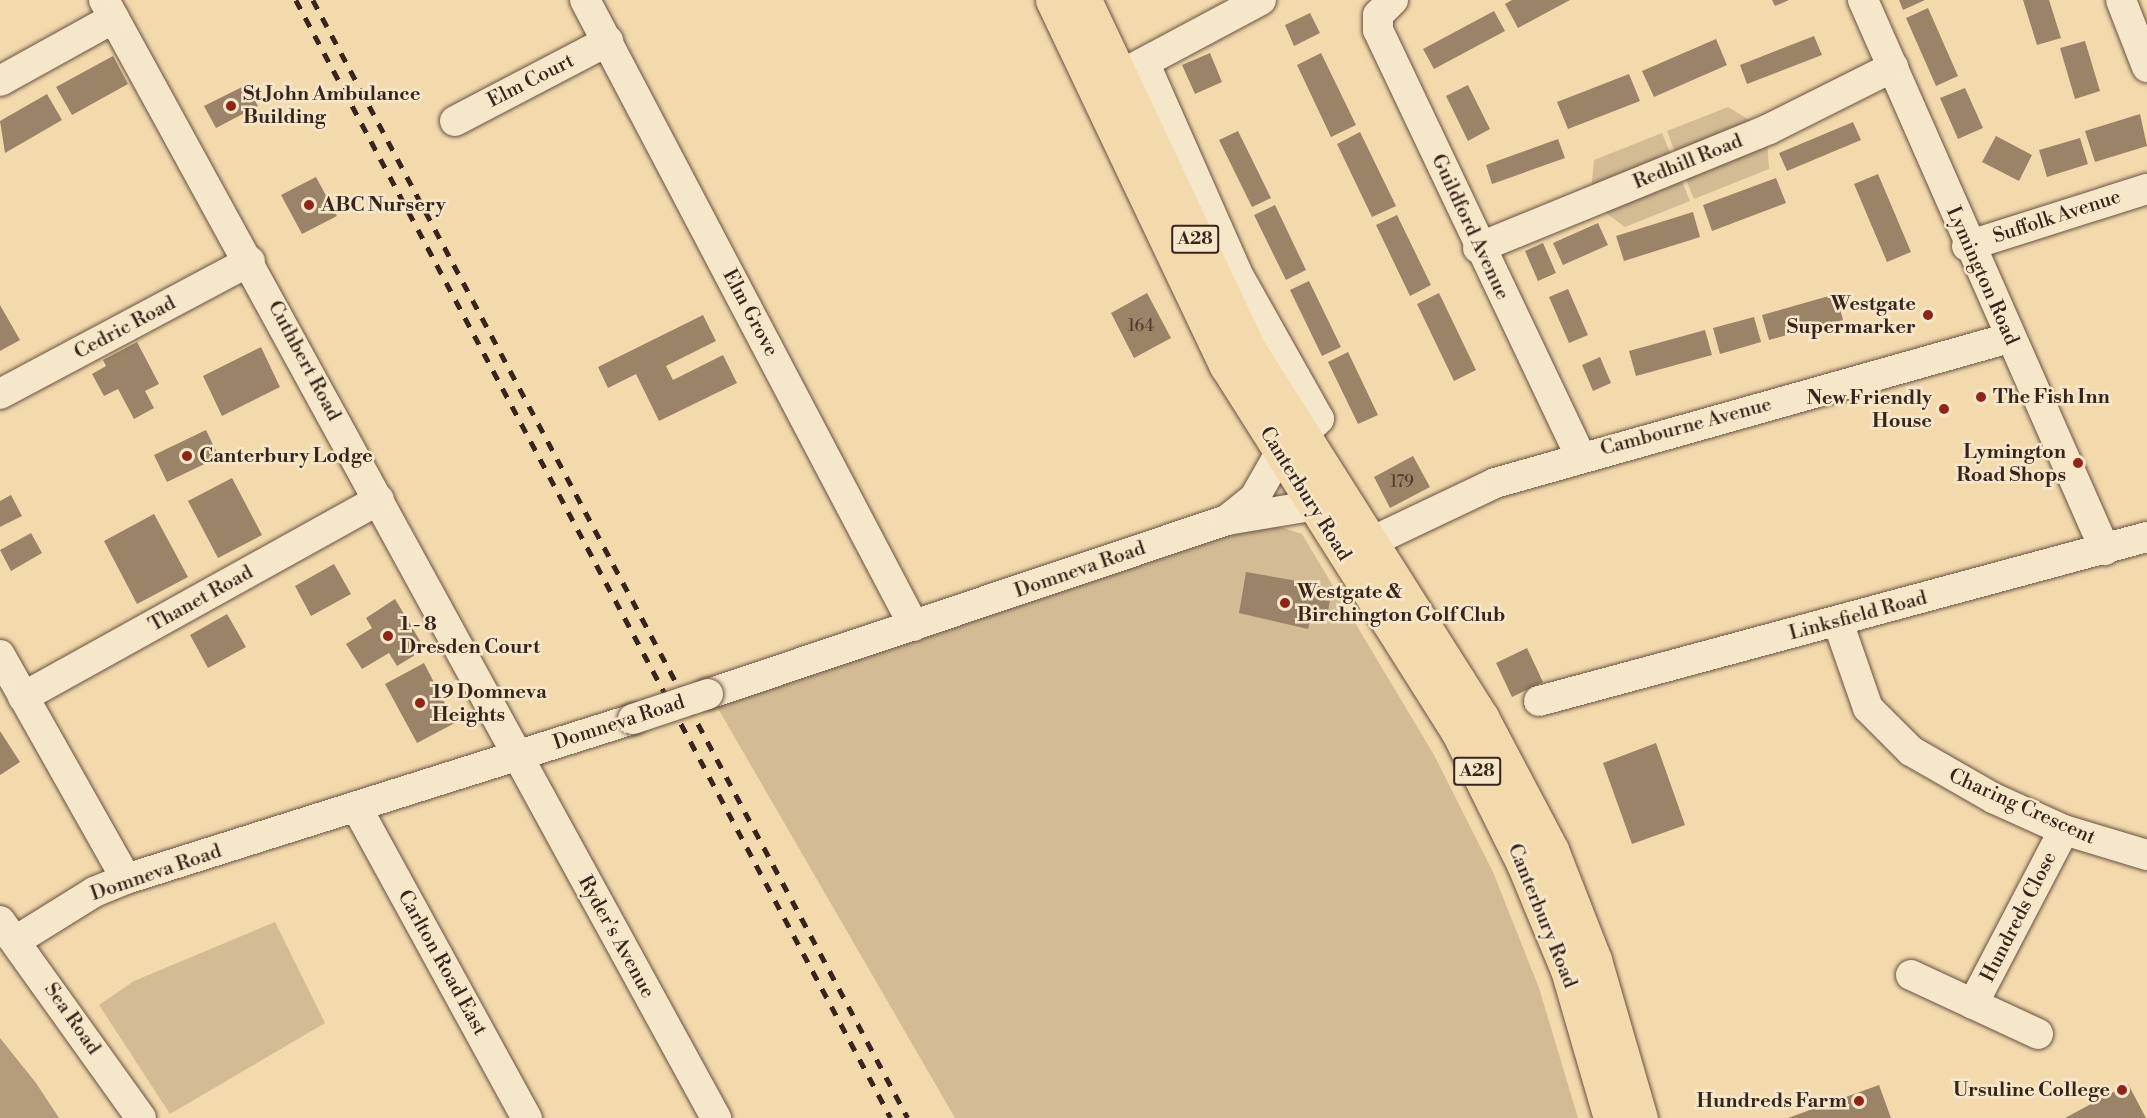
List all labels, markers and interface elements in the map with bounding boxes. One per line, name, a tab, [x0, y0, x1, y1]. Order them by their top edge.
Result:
street label: Elm Court	[484, 49, 578, 113]
place label: St John Ambulance Building	[243, 83, 420, 130]
marker: St John Ambulance Building	[224, 99, 238, 113]
street label: Redhill Road	[1630, 129, 1746, 195]
street label: Guildford Avenue	[1426, 150, 1514, 304]
street label: Suffolk Avenue	[1990, 185, 2124, 249]
place label: ABC Nursery	[321, 193, 446, 217]
marker: ABC Nursery	[302, 198, 316, 212]
street label: Lymington Road	[1941, 203, 2023, 349]
road number: A28	[1171, 224, 1219, 254]
street label: Elm Grove	[717, 265, 783, 361]
street label: Cedric Road	[70, 291, 180, 365]
place label: Westgate Supermarker	[1787, 292, 1916, 339]
street label: Cuthbert Road	[262, 297, 346, 425]
marker: Westgate Supermarker	[1921, 308, 1935, 322]
house number: 164	[1128, 316, 1154, 336]
place label: The Fish Inn	[1993, 385, 2110, 409]
place label: New Friendly House	[1806, 386, 1932, 433]
marker: The Fish Inn	[1974, 390, 1988, 404]
street label: Cambourne Avenue	[1598, 393, 1774, 461]
marker: New Friendly House	[1937, 402, 1951, 416]
street label: Canterbury Road	[1254, 422, 1356, 566]
place label: Lymington Road Shops	[1956, 440, 2066, 487]
place label: Canterbury Lodge	[199, 444, 373, 468]
marker: Canterbury Lodge	[180, 449, 194, 463]
marker: Lymington Road Shops	[2071, 456, 2085, 470]
house number: 179	[1390, 472, 1414, 492]
street label: Domneva Road	[1011, 536, 1149, 604]
street label: Thanet Road	[145, 561, 257, 637]
place label: Westgate & Birchington Golf Club	[1297, 580, 1505, 627]
street label: Linksfield Road	[1786, 586, 1930, 646]
marker: Westgate & Birchington Golf Club	[1278, 596, 1292, 610]
place label: 1 - 8 Dresden Court	[400, 612, 540, 659]
marker: 1 - 8 Dresden Court	[381, 629, 395, 643]
place label: 19 Domneva Heights	[432, 680, 547, 727]
street label: Domneva Road	[550, 690, 688, 756]
marker: 19 Domneva Heights	[413, 696, 427, 710]
road number: A28	[1453, 756, 1501, 786]
street label: Charing Crescent	[1945, 764, 2099, 850]
street label: Domneva Road	[87, 839, 225, 907]
street label: Canterbury Road	[1502, 840, 1582, 992]
street label: Hundreds Close	[1976, 848, 2062, 986]
street label: Ryder's Avenue	[572, 872, 660, 1002]
street label: Carlton Road East	[392, 886, 492, 1040]
street label: Sea Road	[39, 978, 105, 1060]
place label: Ursuline College	[1953, 1078, 2110, 1102]
marker: Ursuline College	[2115, 1083, 2129, 1097]
place label: Hundreds Farm	[1696, 1089, 1847, 1113]
marker: Hundreds Farm	[1852, 1094, 1866, 1108]

